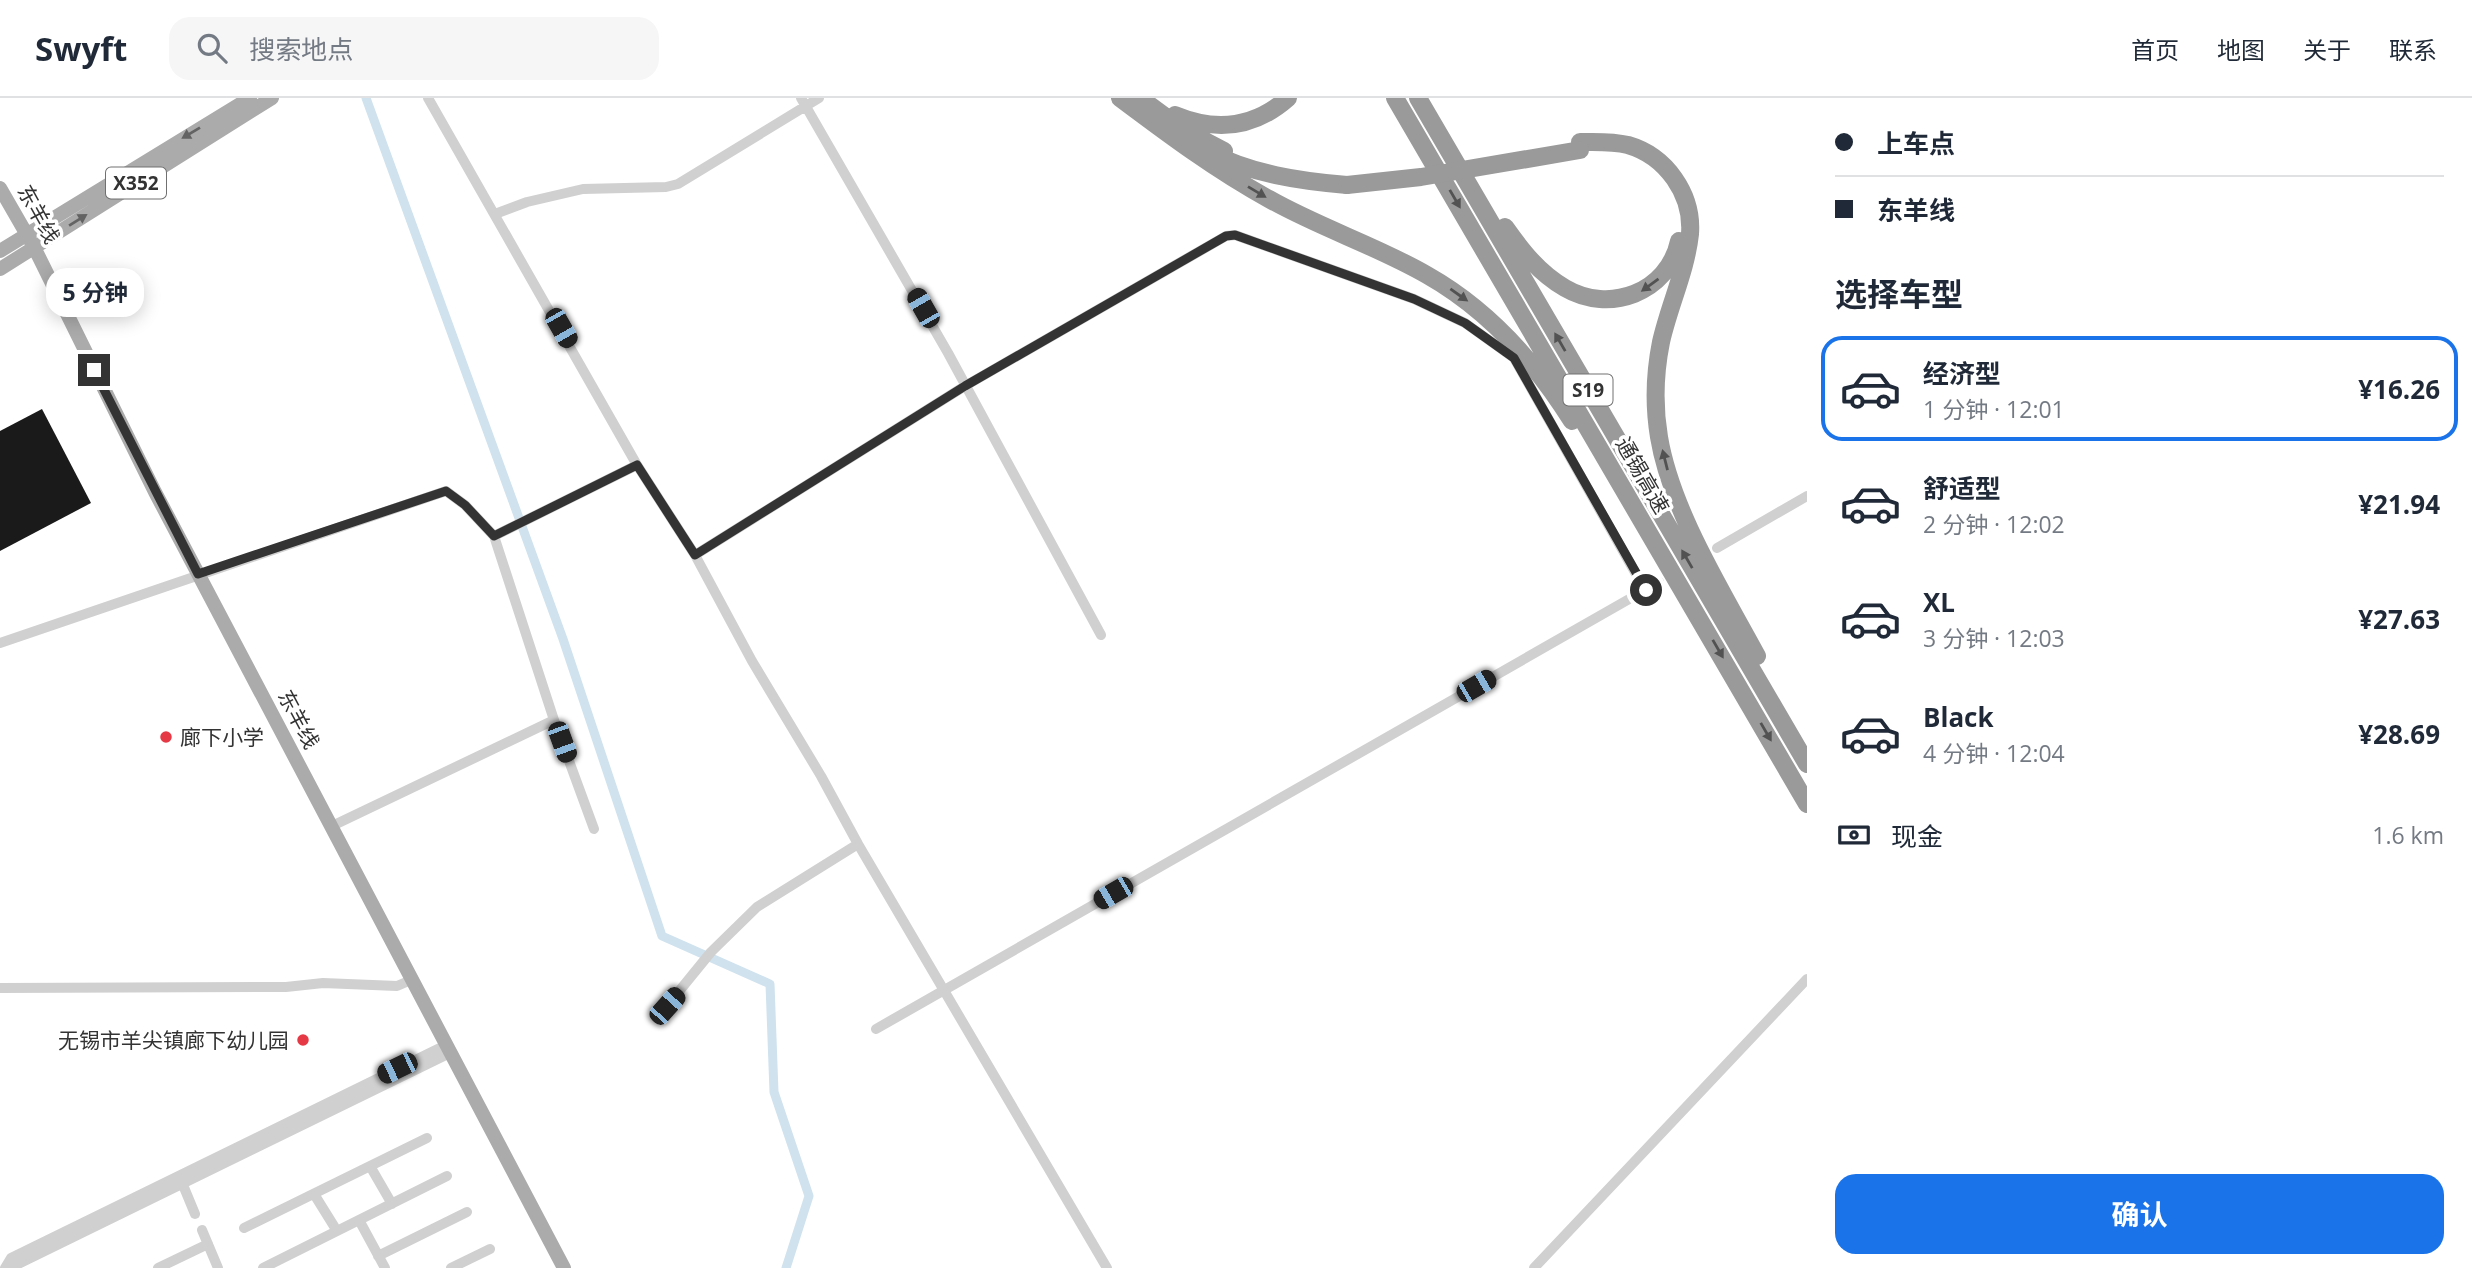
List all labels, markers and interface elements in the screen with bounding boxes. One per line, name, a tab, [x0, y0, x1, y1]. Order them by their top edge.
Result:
search box	[169, 17, 659, 80]
text: Swyft	[35, 26, 127, 71]
icon: search	[193, 29, 231, 67]
text: 搜索地点	[249, 31, 353, 67]
text: 首页	[2131, 33, 2179, 66]
text: 地图	[2217, 33, 2265, 66]
text: 关于	[2303, 33, 2351, 66]
text: 联系	[2389, 33, 2437, 66]
text: 上车点	[1877, 125, 1955, 161]
one-way arrow	[182, 127, 201, 140]
road number: X352	[106, 167, 166, 198]
street label: 东羊线	[11, 180, 67, 248]
one-way arrow	[1247, 186, 1266, 198]
one-way arrow	[1449, 189, 1461, 209]
text: 东羊线	[1877, 192, 1955, 228]
one-way arrow	[69, 213, 88, 226]
callout: 5 分钟	[45, 268, 143, 317]
text: 选择车型	[1835, 272, 1963, 315]
text: 5 分钟	[62, 276, 128, 308]
one-way arrow	[1641, 278, 1659, 292]
car	[904, 285, 943, 331]
one-way arrow	[1450, 288, 1468, 302]
car	[542, 305, 581, 351]
one-way arrow	[1554, 332, 1566, 351]
route end	[78, 354, 110, 386]
text: 经济型	[1923, 355, 2001, 391]
icon: car	[1839, 357, 1902, 420]
text: ¥16.26	[2358, 371, 2440, 407]
road number: S19	[1564, 374, 1612, 406]
text: 1 分钟 · 12:01	[1923, 393, 2065, 425]
street label: 通锡高速	[1610, 432, 1676, 518]
one-way arrow	[1659, 449, 1670, 471]
text: 舒适型	[1923, 470, 2001, 506]
icon: car	[1839, 472, 1902, 535]
text: ¥21.94	[2358, 486, 2440, 522]
text: 2 分钟 · 12:02	[1923, 508, 2065, 540]
one-way arrow	[1681, 550, 1693, 569]
route start	[1630, 574, 1662, 606]
text: XL	[1923, 584, 1955, 620]
icon: car	[1839, 587, 1902, 650]
text: ¥27.63	[2358, 601, 2440, 637]
text: 3 分钟 · 12:03	[1923, 622, 2065, 654]
one-way arrow	[1712, 640, 1724, 659]
car	[1453, 666, 1500, 706]
street label: 东羊线	[272, 685, 326, 753]
text: Black	[1923, 699, 1994, 735]
icon: car	[1839, 702, 1902, 765]
text: ¥28.69	[2358, 716, 2440, 752]
car	[545, 719, 580, 765]
one-way arrow	[1760, 722, 1772, 741]
place label: 廊下小学	[180, 723, 264, 751]
marker: 廊下小学	[158, 729, 174, 745]
text: 4 分钟 · 12:04	[1923, 737, 2065, 769]
icon: cash	[1835, 816, 1873, 854]
text: 现金	[1891, 818, 1943, 854]
text: 1.6 km	[2372, 819, 2444, 851]
car	[1090, 873, 1137, 913]
car	[646, 983, 689, 1029]
place label: 无锡市羊尖镇廊下幼儿园	[58, 1026, 289, 1054]
marker: 无锡市羊尖镇廊下幼儿园	[295, 1032, 311, 1048]
car	[374, 1049, 421, 1087]
button: 确认	[1835, 1174, 2444, 1254]

